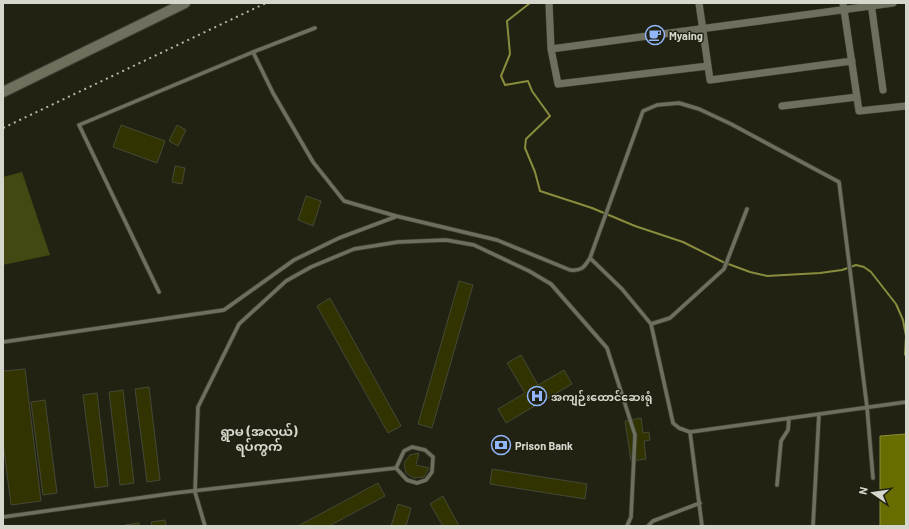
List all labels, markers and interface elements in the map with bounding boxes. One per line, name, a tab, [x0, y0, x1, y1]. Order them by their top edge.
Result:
cafe icon: Myaing	[644, 24, 666, 46]
place label: Myaing	[669, 29, 703, 42]
hospital icon: အကျဉ်းထောင်ဆေးရုံ	[526, 385, 548, 407]
place label: အကျဉ်းထောင်ဆေးရုံ	[551, 390, 652, 407]
district label: ရွာမ (အလယ်) ရပ်ကွက်	[220, 422, 298, 457]
bank icon: Prison Bank	[490, 434, 512, 456]
place label: Prison Bank	[515, 439, 573, 452]
north arrow	[853, 473, 893, 513]
text: N	[856, 486, 870, 496]

